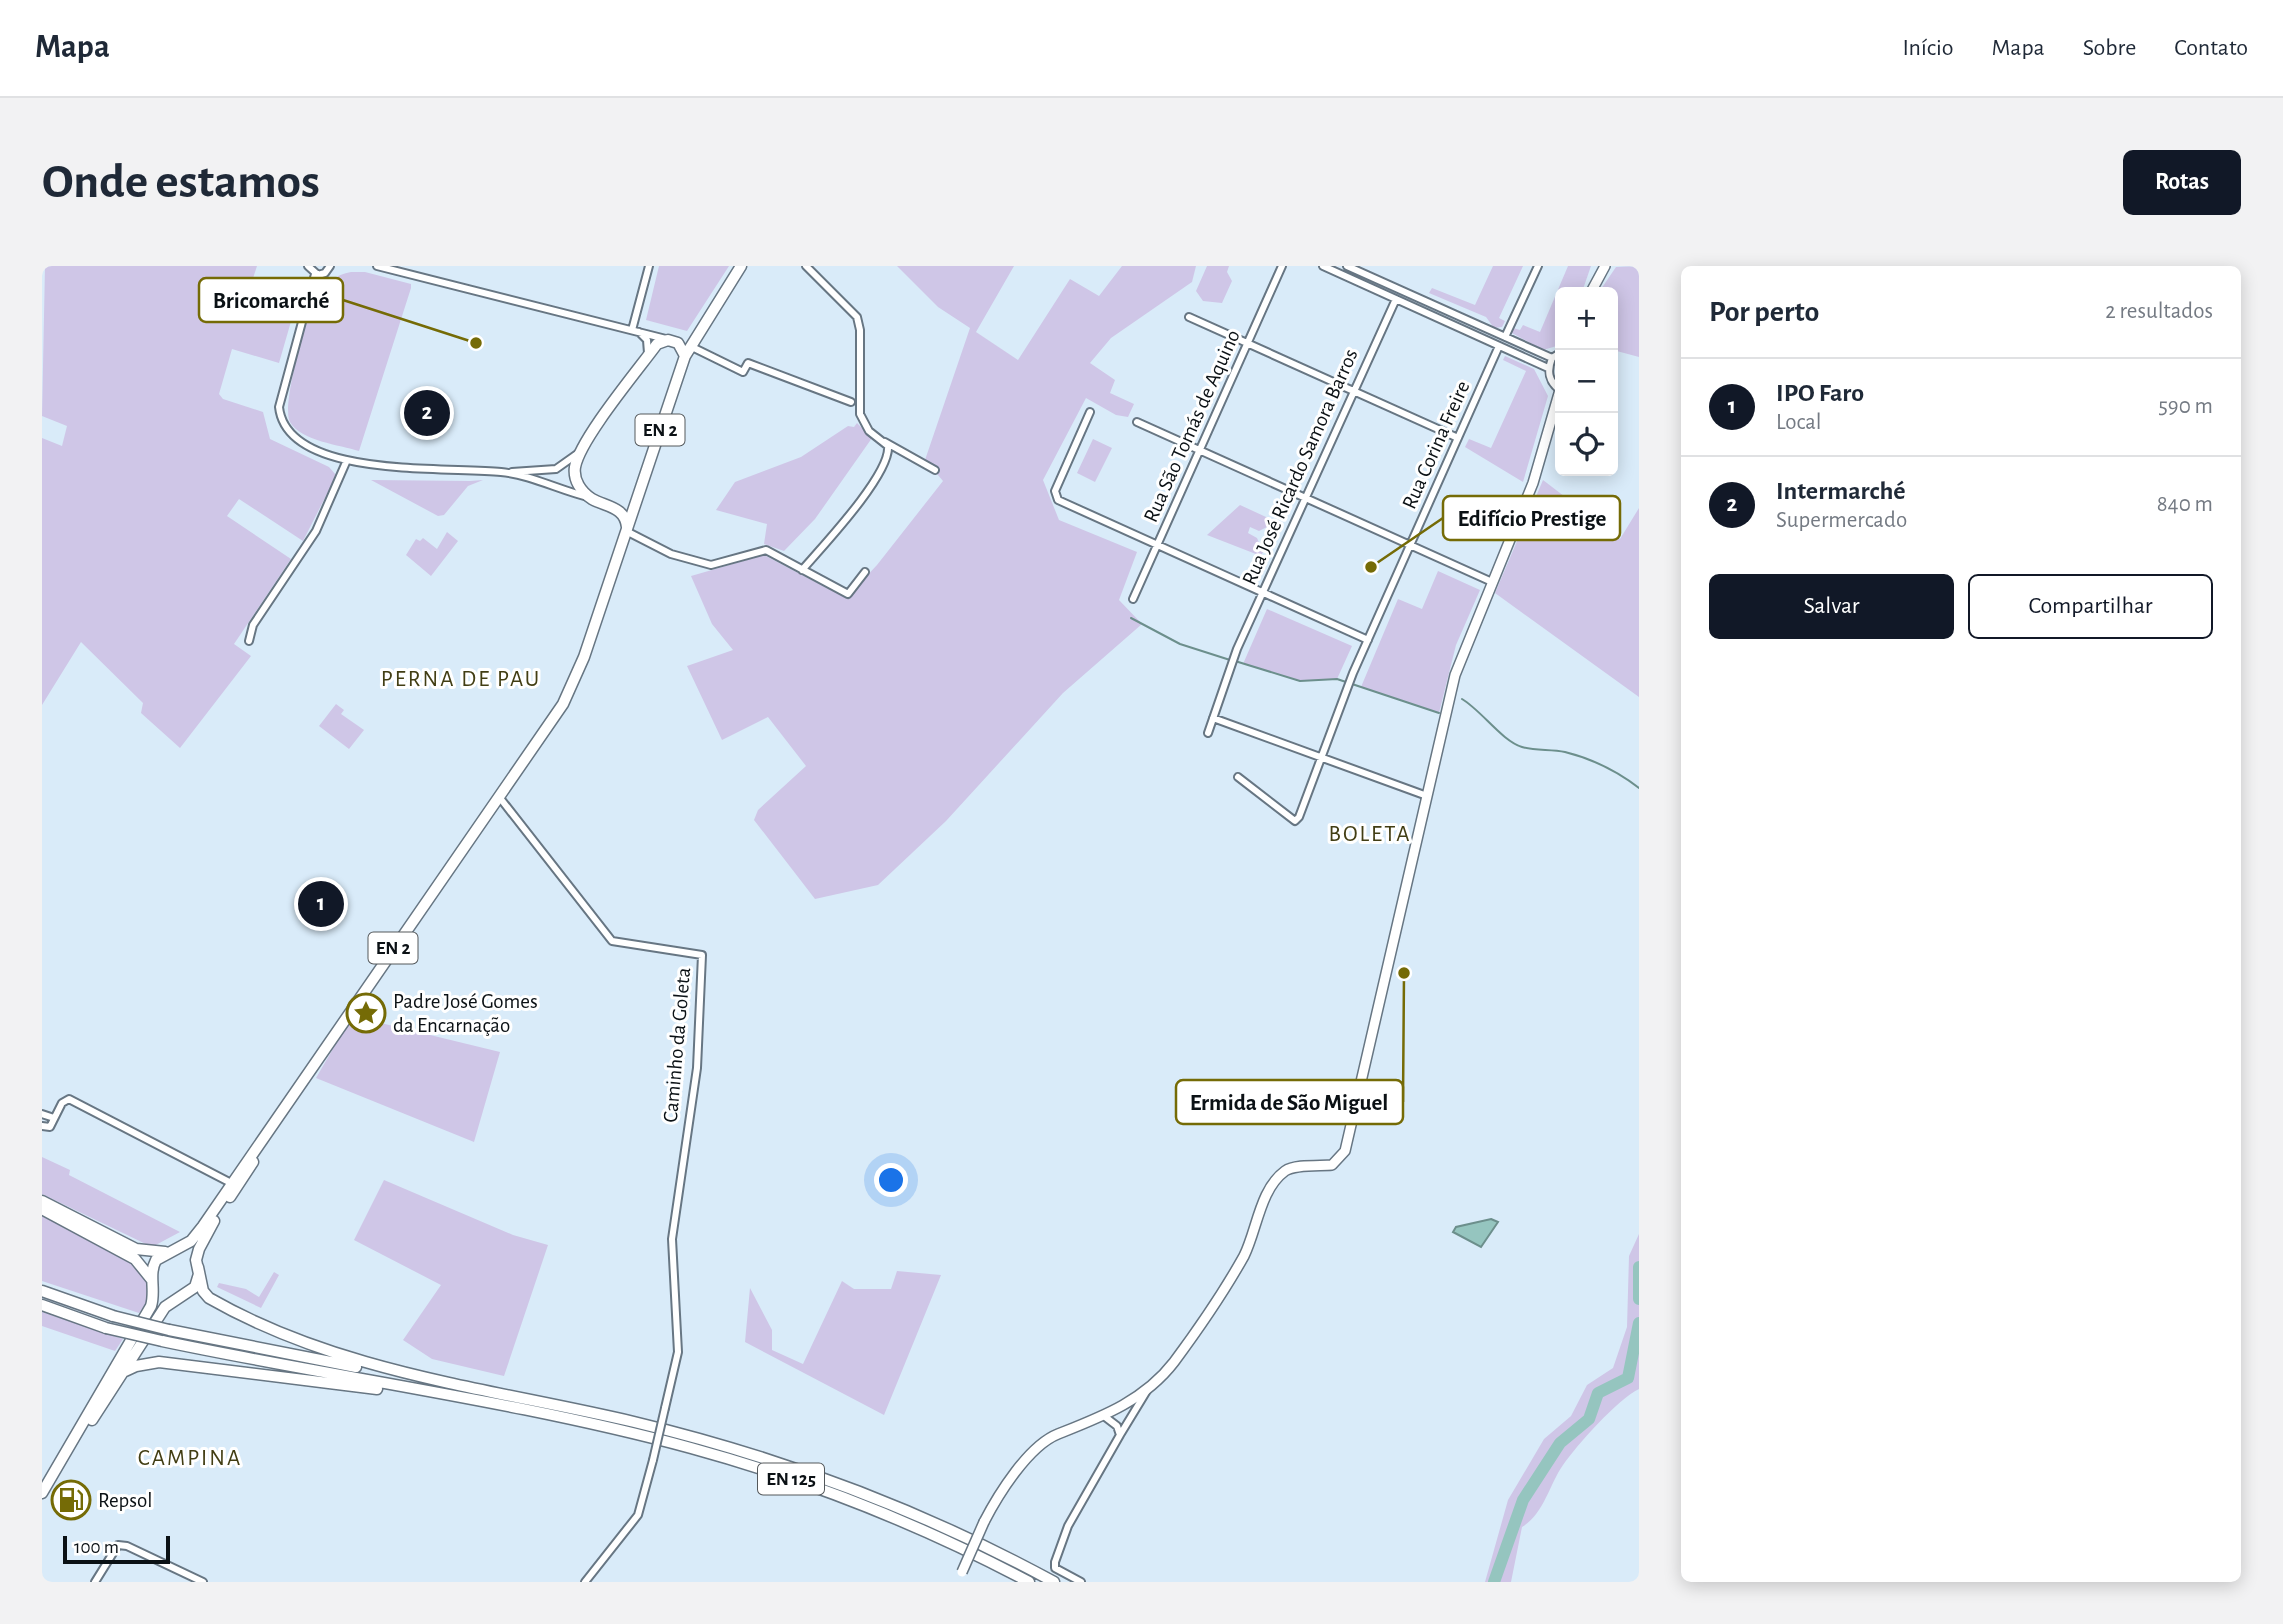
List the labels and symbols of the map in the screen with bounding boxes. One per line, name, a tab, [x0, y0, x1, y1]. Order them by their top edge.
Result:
callout: Bricomarché	[199, 278, 343, 322]
text: Bricomarché	[213, 290, 329, 313]
street label: Rua São Tomás de Aquino	[1140, 327, 1244, 525]
street label: Rua José Ricardo Samora Barros	[1238, 346, 1362, 588]
street label: Rua Corina Freire	[1398, 378, 1474, 512]
pin: 2	[404, 387, 450, 439]
road number: EN 2	[636, 414, 684, 446]
callout: Edifício Prestige	[1443, 496, 1620, 540]
text: Edifício Prestige	[1458, 508, 1607, 531]
district label: PERNA DE PAU	[381, 668, 541, 691]
district label: BOLETA	[1329, 823, 1411, 846]
pin: 1	[298, 878, 344, 930]
road number: EN 2	[368, 932, 418, 964]
street label: Caminho da Goleta	[660, 966, 694, 1123]
place label: Padre José Gomes da Encarnação	[393, 991, 538, 1036]
place icon: Padre José Gomes da Encarnação	[345, 992, 387, 1034]
callout: Ermida de São Miguel	[1176, 1080, 1403, 1124]
text: Ermida de São Miguel	[1190, 1092, 1388, 1115]
your location	[874, 1163, 908, 1197]
district label: CAMPINA	[138, 1447, 242, 1470]
road number: EN 125	[758, 1464, 824, 1494]
fuel station icon: Repsol	[50, 1479, 92, 1521]
place label: Repsol	[98, 1490, 153, 1511]
scale bar	[63, 1533, 170, 1565]

